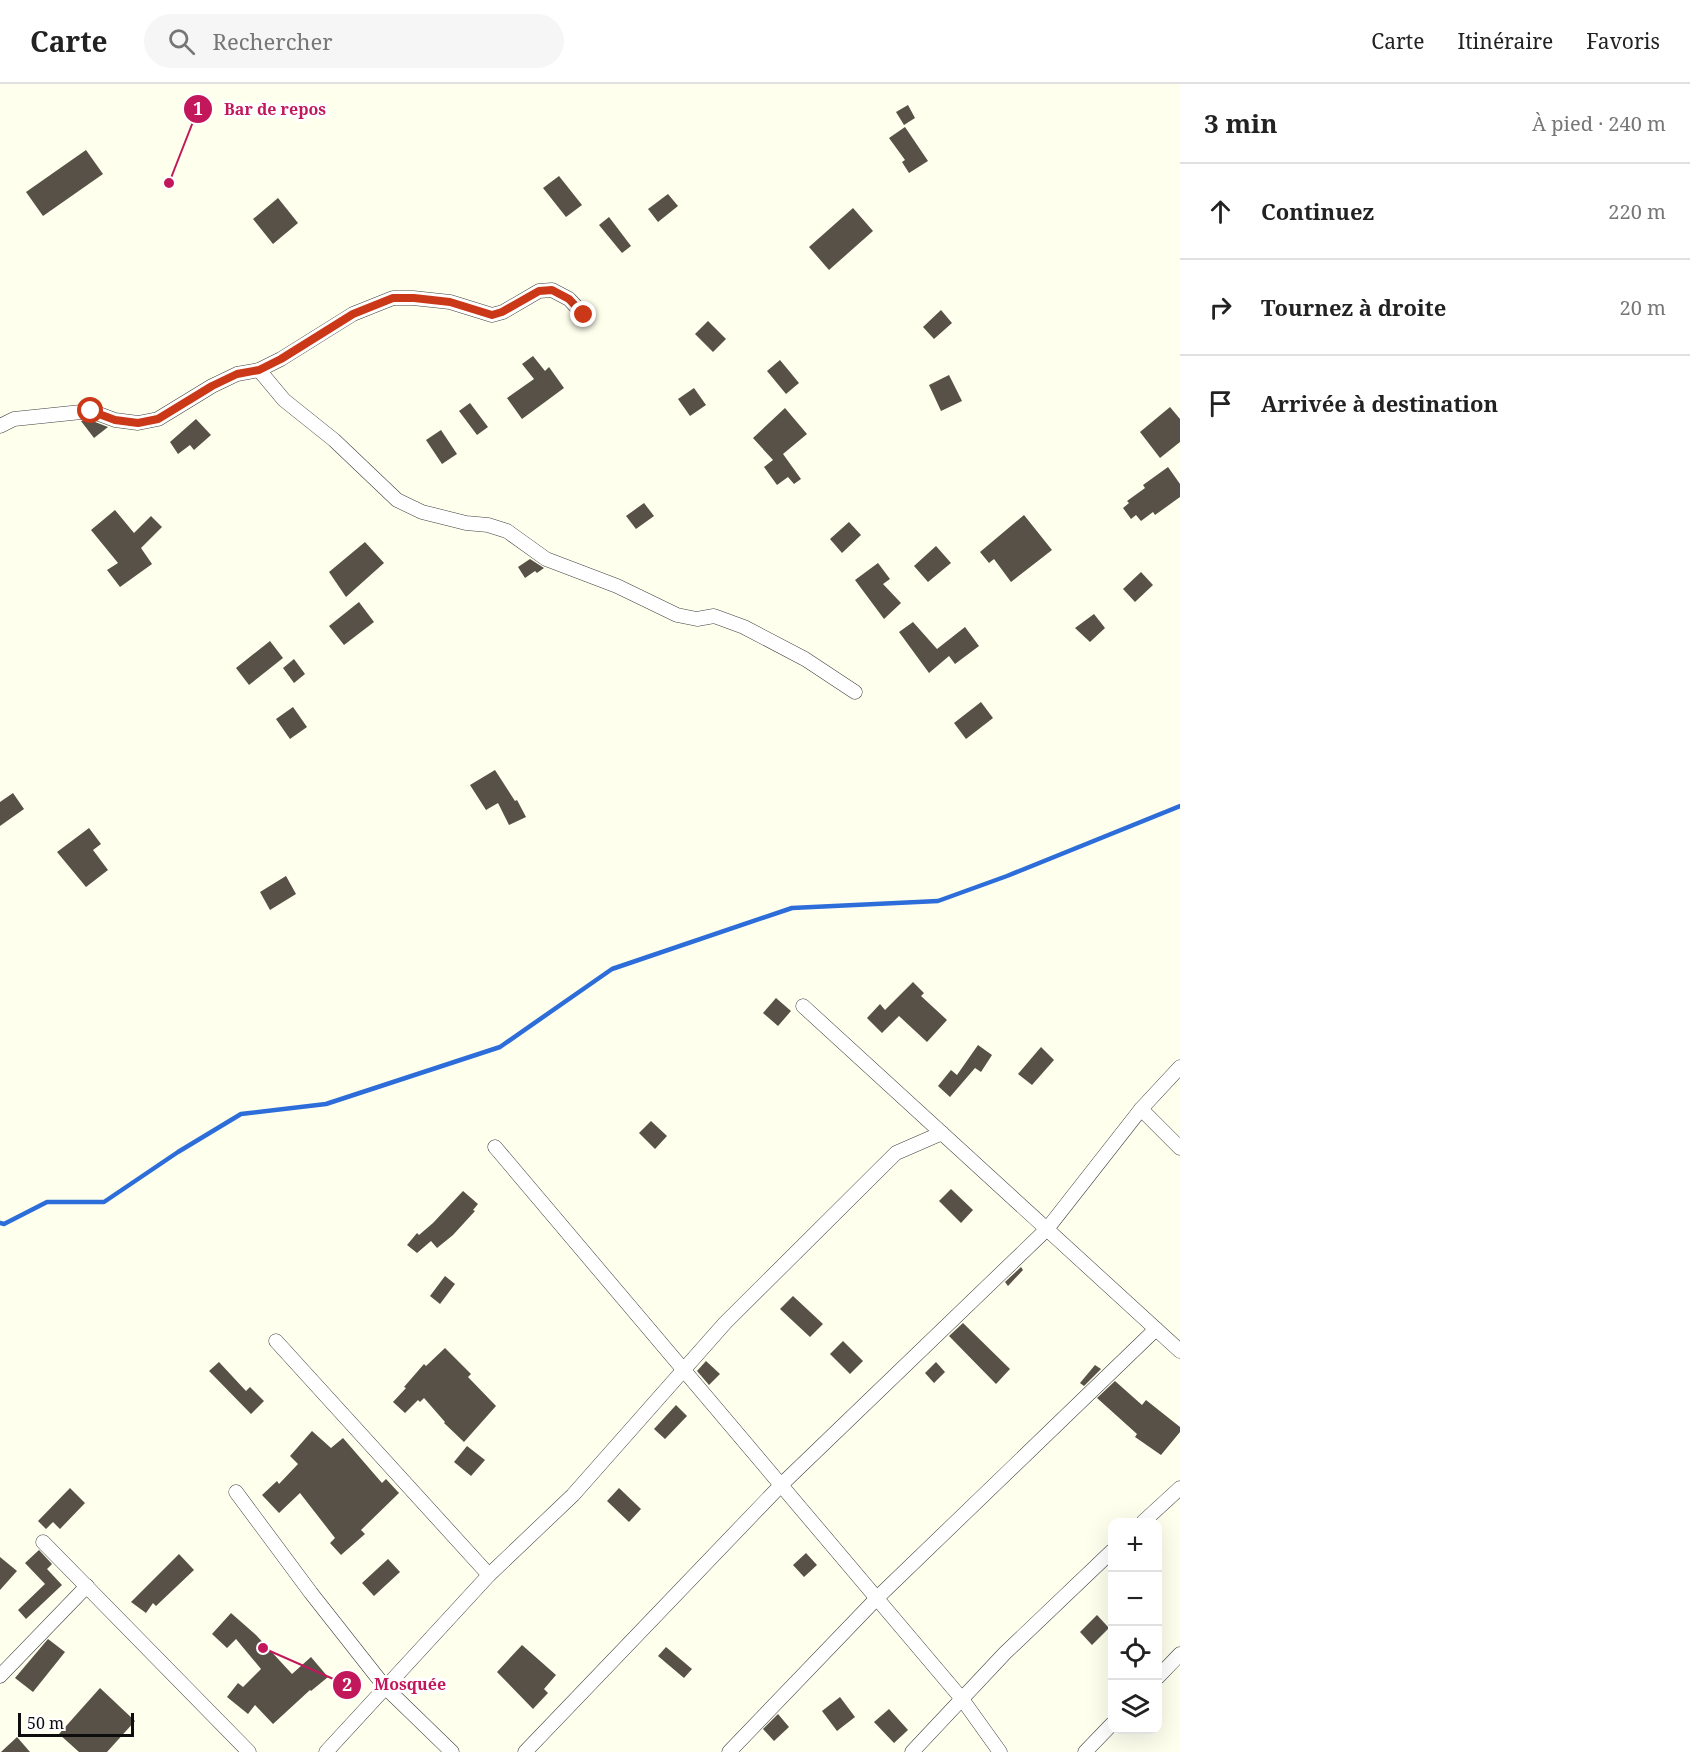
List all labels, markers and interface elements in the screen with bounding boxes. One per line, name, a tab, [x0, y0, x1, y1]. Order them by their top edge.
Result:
search box	[144, 14, 564, 68]
text: Carte	[30, 22, 108, 60]
icon: search	[165, 25, 198, 58]
text: Rechercher	[213, 26, 333, 56]
text: Carte	[1371, 27, 1425, 55]
text: Itinéraire	[1458, 27, 1553, 55]
text: Favoris	[1586, 27, 1660, 55]
callout: Bar de repos	[183, 92, 338, 126]
text: 1	[193, 96, 203, 120]
text: Bar de repos	[224, 98, 326, 120]
text: 3 min	[1204, 105, 1278, 141]
text: À pied · 240 m	[1532, 110, 1666, 137]
icon: ahead	[1204, 195, 1237, 228]
text: Continuez	[1261, 196, 1374, 226]
text: 220 m	[1608, 198, 1666, 225]
icon: right	[1204, 291, 1237, 324]
text: Tournez à droite	[1261, 292, 1446, 322]
text: 20 m	[1620, 294, 1666, 321]
route end	[570, 301, 596, 327]
icon: arrive	[1204, 387, 1237, 420]
text: Arrivée à destination	[1261, 388, 1498, 418]
route start	[77, 397, 103, 423]
map controls	[1108, 1518, 1162, 1734]
button: +	[1108, 1518, 1162, 1572]
button: −	[1108, 1572, 1162, 1626]
button: locate	[1108, 1626, 1162, 1680]
callout: Mosquée	[332, 1668, 459, 1702]
text: 2	[342, 1672, 352, 1696]
text: Mosquée	[374, 1673, 446, 1695]
button: layers	[1108, 1680, 1162, 1734]
scale bar	[18, 1710, 134, 1738]
text: 50 m	[27, 1712, 64, 1734]

